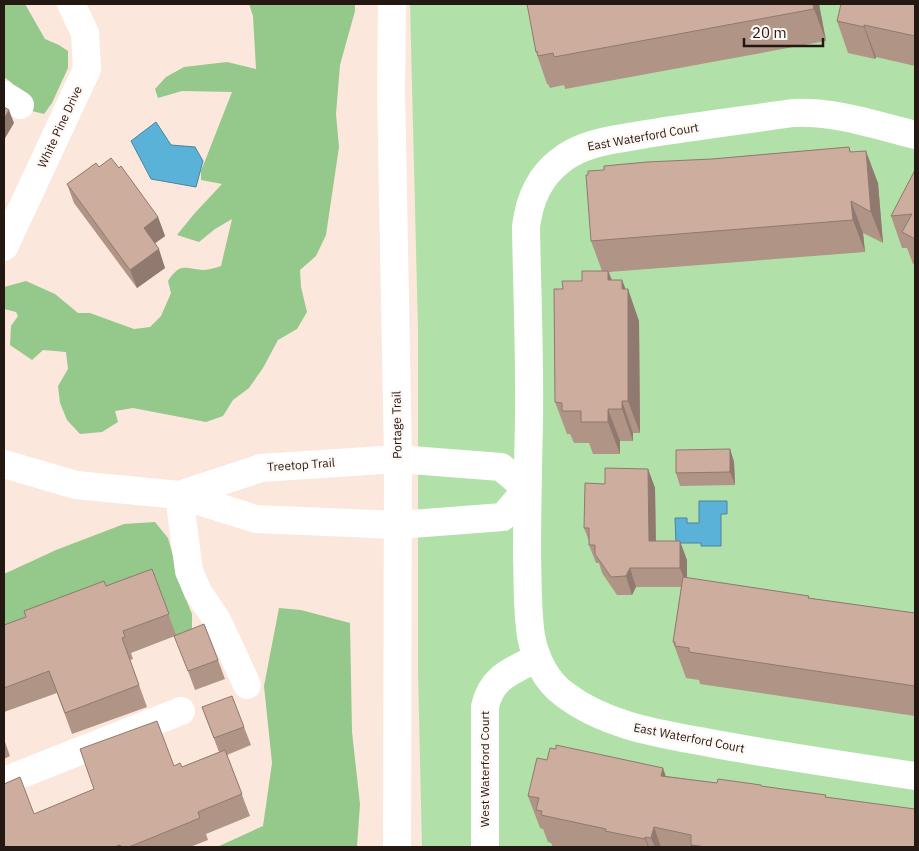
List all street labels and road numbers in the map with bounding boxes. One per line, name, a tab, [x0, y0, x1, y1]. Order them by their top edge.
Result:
street label: White Pine Drive	[34, 83, 85, 170]
street label: East Waterford Court	[586, 119, 700, 154]
street label: Portage Trail	[388, 391, 405, 459]
street label: Treetop Trail	[267, 455, 335, 474]
street label: West Waterford Court	[477, 711, 492, 827]
street label: East Waterford Court	[632, 719, 746, 756]

